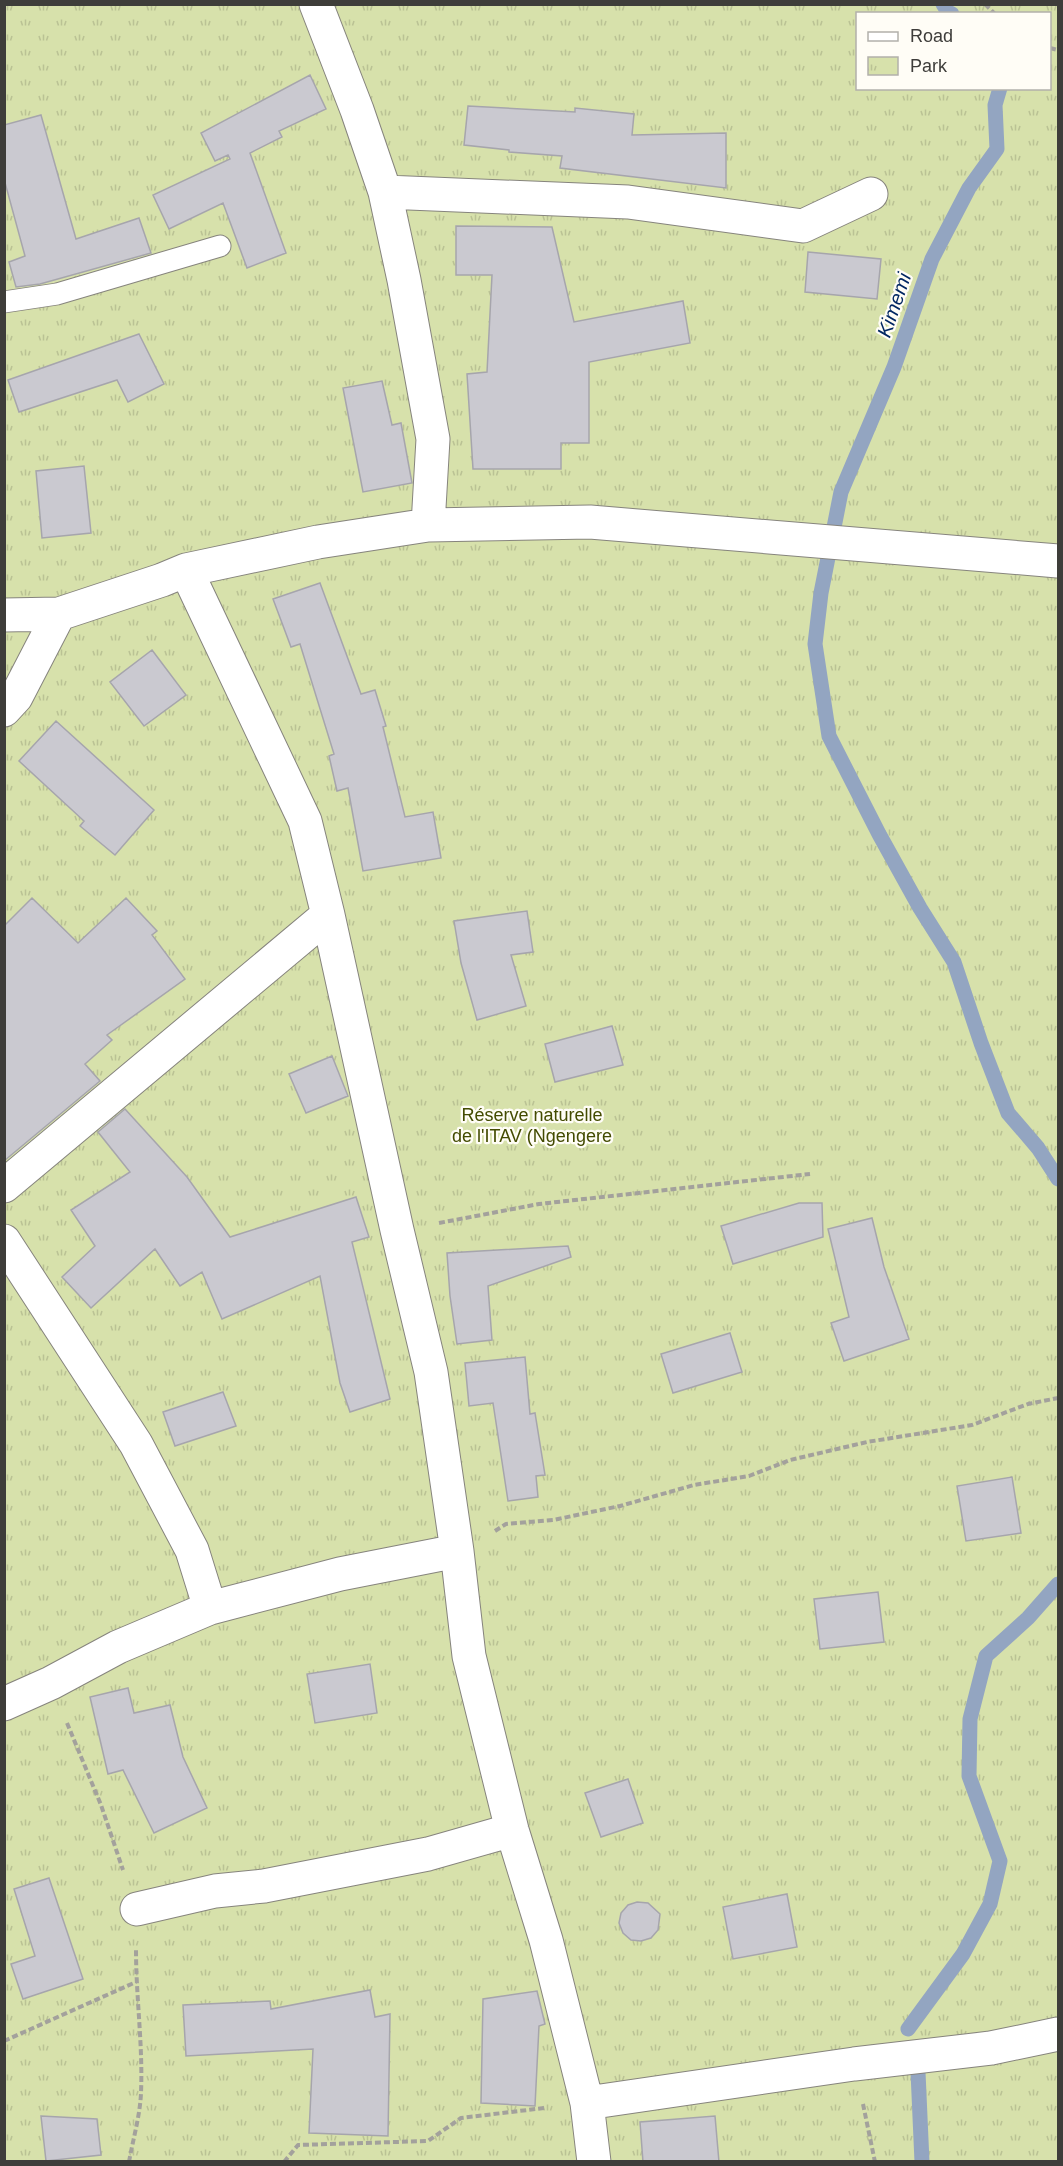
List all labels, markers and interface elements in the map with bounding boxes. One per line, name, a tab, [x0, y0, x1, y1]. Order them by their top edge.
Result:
legend	[856, 12, 1051, 90]
text: Road	[910, 26, 953, 46]
text: Park	[910, 56, 948, 76]
water label: Kimemi	[873, 269, 915, 340]
park label: Réserve naturelle de l'ITAV (Ngengere	[452, 1105, 612, 1146]

